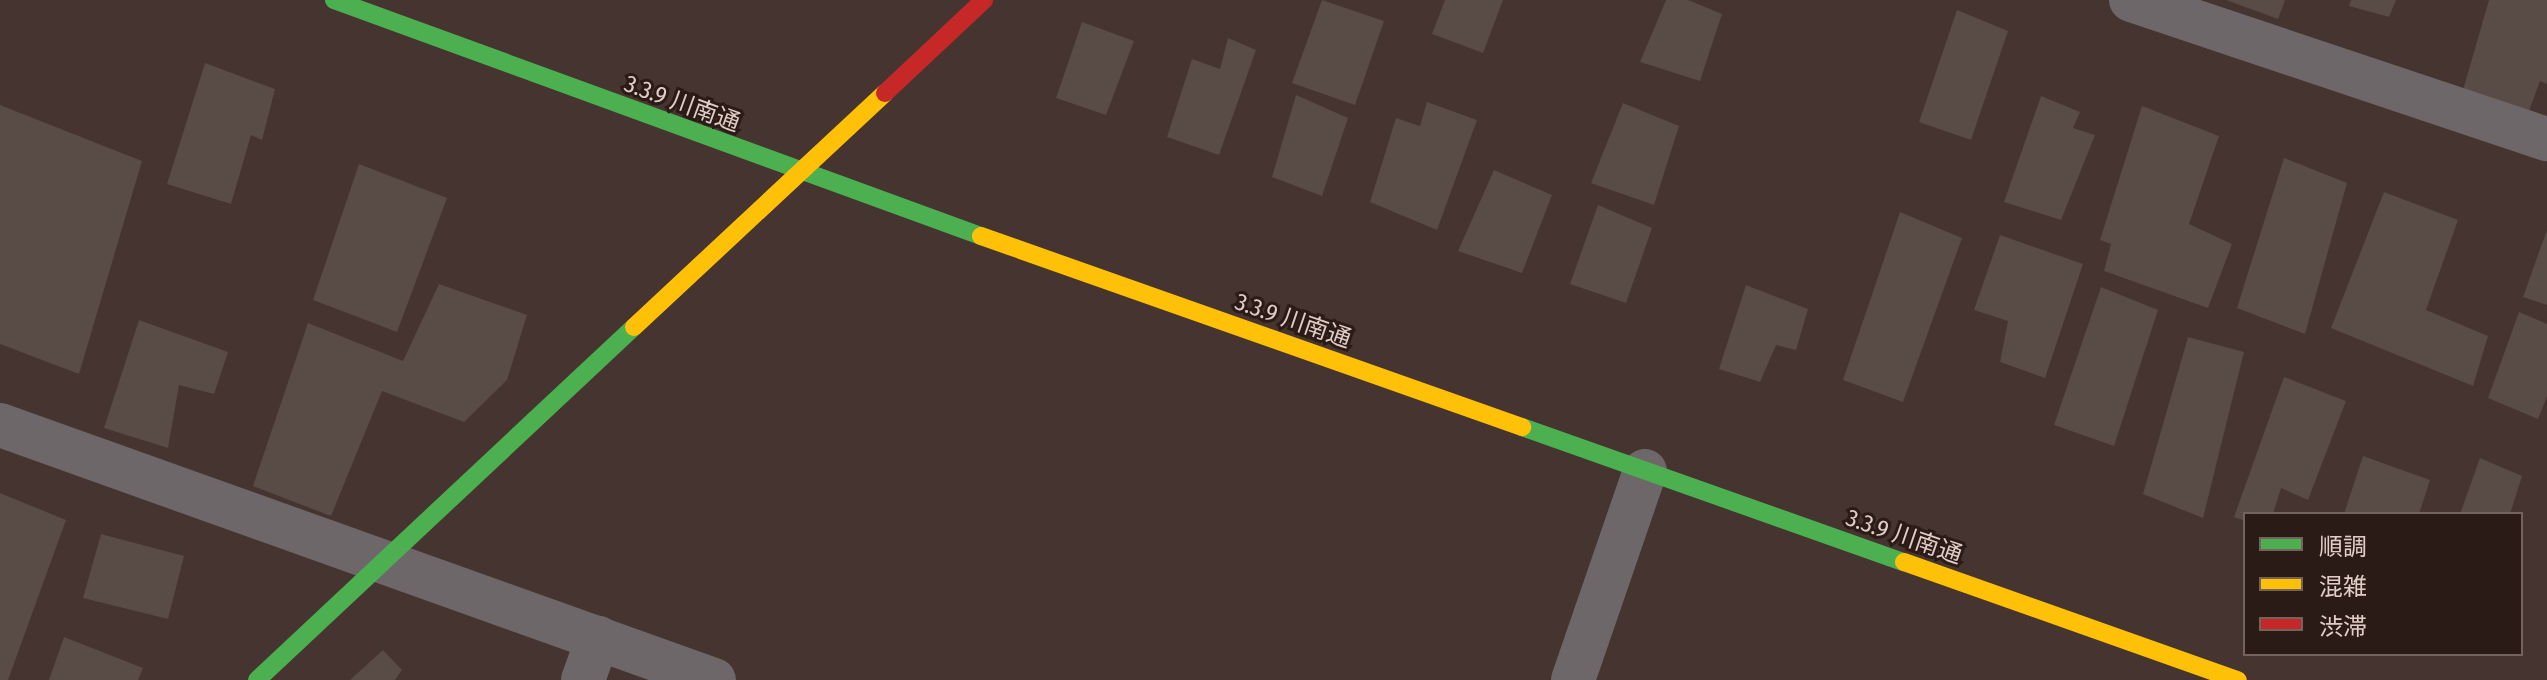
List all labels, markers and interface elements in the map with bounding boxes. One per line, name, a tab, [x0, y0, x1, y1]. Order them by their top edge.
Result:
street label: 3.3.9 川南通	[620, 70, 744, 138]
street label: 3.3.9 川南通	[1231, 288, 1355, 354]
street label: 3.3.9 川南通	[1842, 504, 1966, 570]
legend	[2243, 512, 2523, 656]
text: 順調	[2319, 533, 2367, 561]
text: 混雑	[2319, 573, 2367, 601]
text: 渋滞	[2319, 613, 2367, 641]

